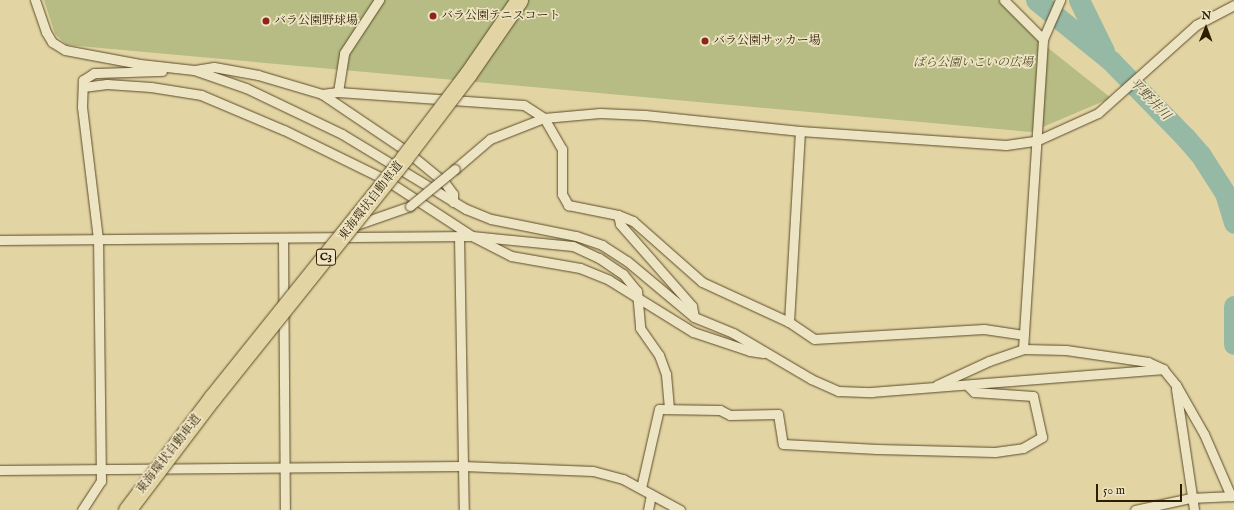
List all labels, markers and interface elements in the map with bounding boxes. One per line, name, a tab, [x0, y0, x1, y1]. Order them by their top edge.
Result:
north arrow	[1186, 8, 1226, 48]
place label: バラ公園テニスコート	[441, 9, 561, 23]
text: N	[1201, 9, 1211, 23]
marker: バラ公園テニスコート	[428, 11, 438, 21]
place label: バラ公園野球場	[274, 14, 358, 28]
marker: バラ公園野球場	[261, 16, 271, 26]
place label: バラ公園サッカー場	[713, 34, 821, 48]
marker: バラ公園サッカー場	[700, 36, 710, 46]
park label: ばら公園いこいの広場	[913, 56, 1033, 70]
water label: 平野井川	[1125, 76, 1173, 124]
street label: 東海環状自動車道	[336, 159, 406, 243]
road number: C3	[316, 248, 336, 266]
street label: 東海環状自動車道	[134, 412, 204, 496]
scale bar	[1098, 476, 1184, 502]
text: 50 m	[1103, 483, 1125, 498]

